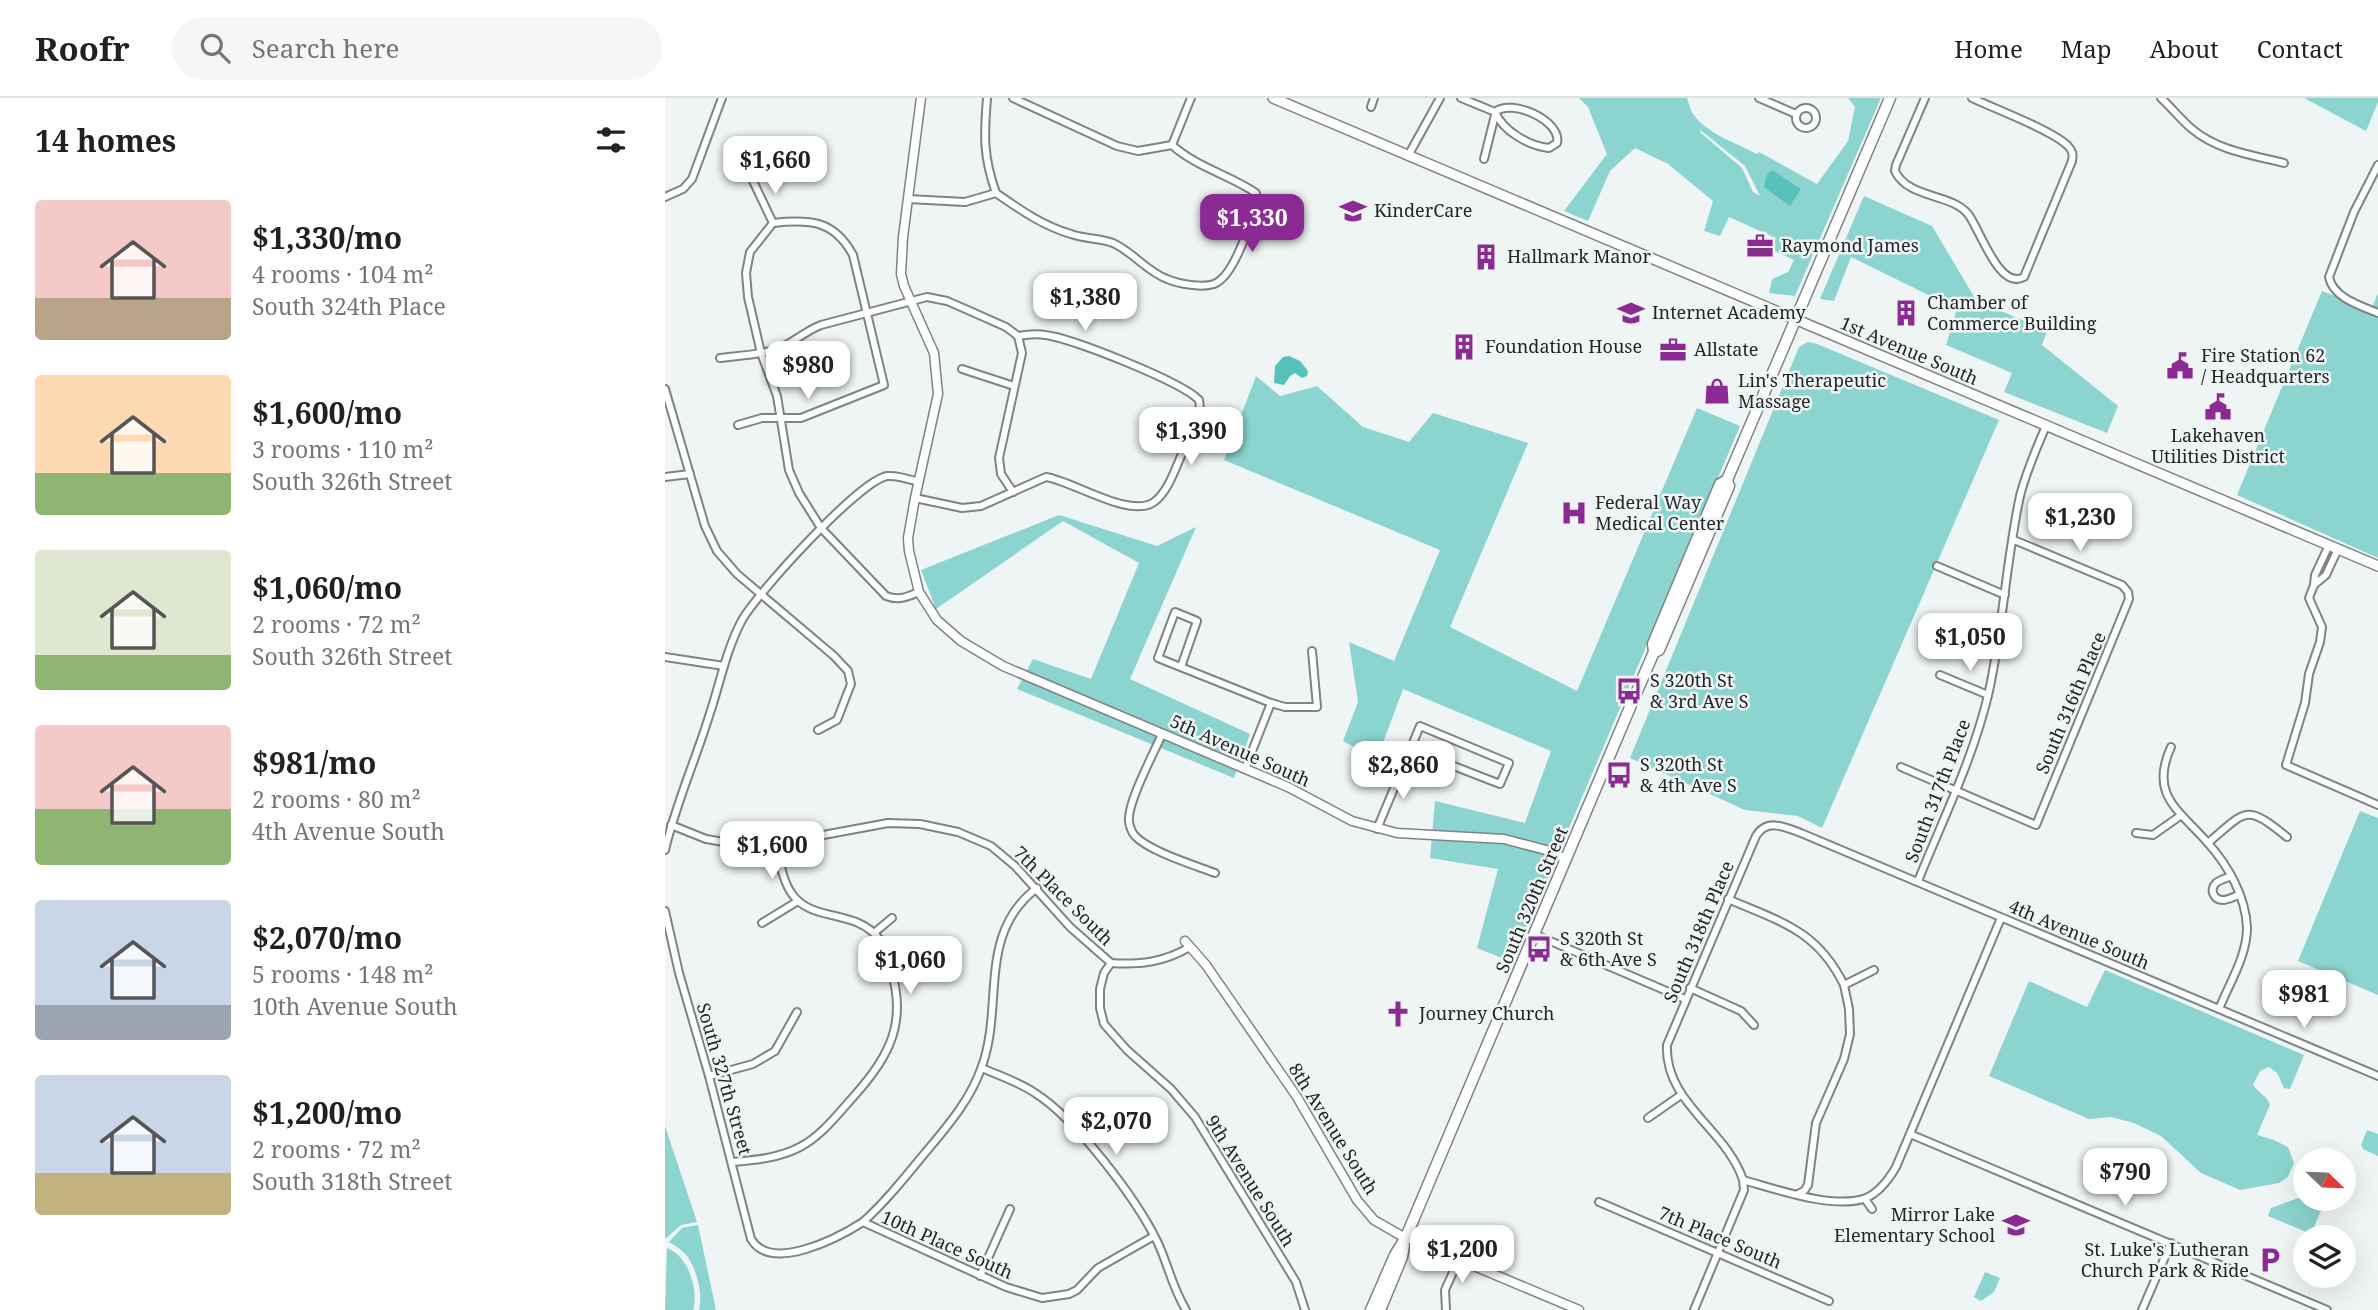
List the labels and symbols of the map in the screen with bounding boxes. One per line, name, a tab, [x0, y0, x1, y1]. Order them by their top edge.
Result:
pin: $1,660	[718, 136, 832, 196]
pin: $1,330	[1195, 194, 1309, 254]
school or university icon: KinderCare	[1338, 196, 1368, 226]
place label: KinderCare	[1374, 198, 1472, 222]
office icon: Raymond James	[1745, 231, 1775, 261]
place label: Raymond James	[1781, 233, 1919, 257]
building icon: Hallmark Manor	[1471, 242, 1501, 272]
place label: Hallmark Manor	[1507, 244, 1651, 268]
pin: $1,380	[1028, 274, 1142, 333]
place label: Chamber of Commerce Building	[1927, 290, 2097, 335]
school or university icon: Internet Academy	[1616, 298, 1646, 328]
building icon: Chamber of Commerce Building	[1891, 298, 1921, 328]
place label: Internet Academy	[1652, 300, 1807, 324]
street label: 1st Avenue South	[1837, 310, 1982, 390]
building icon: Foundation House	[1449, 332, 1479, 362]
place label: Foundation House	[1485, 334, 1642, 358]
office icon: Allstate	[1658, 335, 1688, 365]
place label: Allstate	[1694, 337, 1758, 361]
pin: $980	[767, 342, 849, 401]
place label: Fire Station 62 / Headquarters	[2201, 343, 2330, 388]
public building icon: Fire Station 62 / Headquarters	[2165, 351, 2195, 381]
place label: Lin's Therapeutic Massage	[1738, 368, 1886, 413]
shop icon: Lin's Therapeutic Massage	[1702, 376, 1732, 406]
public building icon: Lakehaven Utilities District	[2203, 392, 2233, 422]
pin: $1,390	[1134, 408, 1248, 467]
place label: Lakehaven Utilities District	[2151, 423, 2285, 468]
place label: Federal Way Medical Center	[1595, 490, 1725, 535]
pin: $1,230	[2023, 494, 2137, 553]
hospital icon: Federal Way Medical Center	[1559, 498, 1589, 528]
pin: $1,050	[1913, 614, 2027, 673]
street label: South 316th Place	[2029, 628, 2111, 777]
place label: S 320th St & 3rd Ave S	[1650, 668, 1748, 713]
bus stop icon: S 320th St & 3rd Ave S	[1614, 676, 1644, 706]
street label: 5th Avenue South	[1167, 708, 1314, 792]
street label: South 317th Place	[1899, 715, 1975, 866]
pin: $2,860	[1346, 742, 1460, 801]
place label: S 320th St & 4th Ave S	[1640, 752, 1737, 797]
bus stop icon: S 320th St & 4th Ave S	[1604, 760, 1634, 790]
pin: $1,600	[715, 822, 829, 881]
street label: South 320th Street	[1489, 823, 1573, 977]
street label: 7th Place South	[1009, 840, 1119, 950]
street label: South 318th Place	[1657, 857, 1739, 1006]
street label: 4th Avenue South	[2005, 894, 2154, 975]
place label: S 320th St & 6th Ave S	[1560, 926, 1657, 971]
bus stop icon: S 320th St & 6th Ave S	[1524, 934, 1554, 964]
pin: $1,060	[853, 936, 967, 996]
pin: $981	[2263, 970, 2345, 1030]
church icon: Journey Church	[1383, 999, 1413, 1029]
street label: South 327th Street	[692, 1000, 758, 1157]
place label: Journey Church	[1418, 1001, 1555, 1025]
street label: 8th Avenue South	[1284, 1058, 1384, 1199]
pin: $2,070	[1059, 1098, 1173, 1157]
street label: 9th Avenue South	[1201, 1110, 1301, 1251]
pin: $790	[2084, 1148, 2166, 1208]
north arrow	[2293, 1148, 2355, 1211]
street label: 7th Place South	[1655, 1200, 1786, 1274]
place label: Mirror Lake Elementary School	[1834, 1202, 1995, 1247]
street label: 10th Place South	[878, 1204, 1017, 1284]
school or university icon: Mirror Lake Elementary School	[2001, 1210, 2031, 1240]
pin: $1,200	[1405, 1226, 1519, 1285]
place label: St. Luke's Lutheran Church Park & Ride	[2081, 1237, 2249, 1282]
parking icon: St. Luke's Lutheran Church Park & Ride	[2255, 1245, 2285, 1275]

